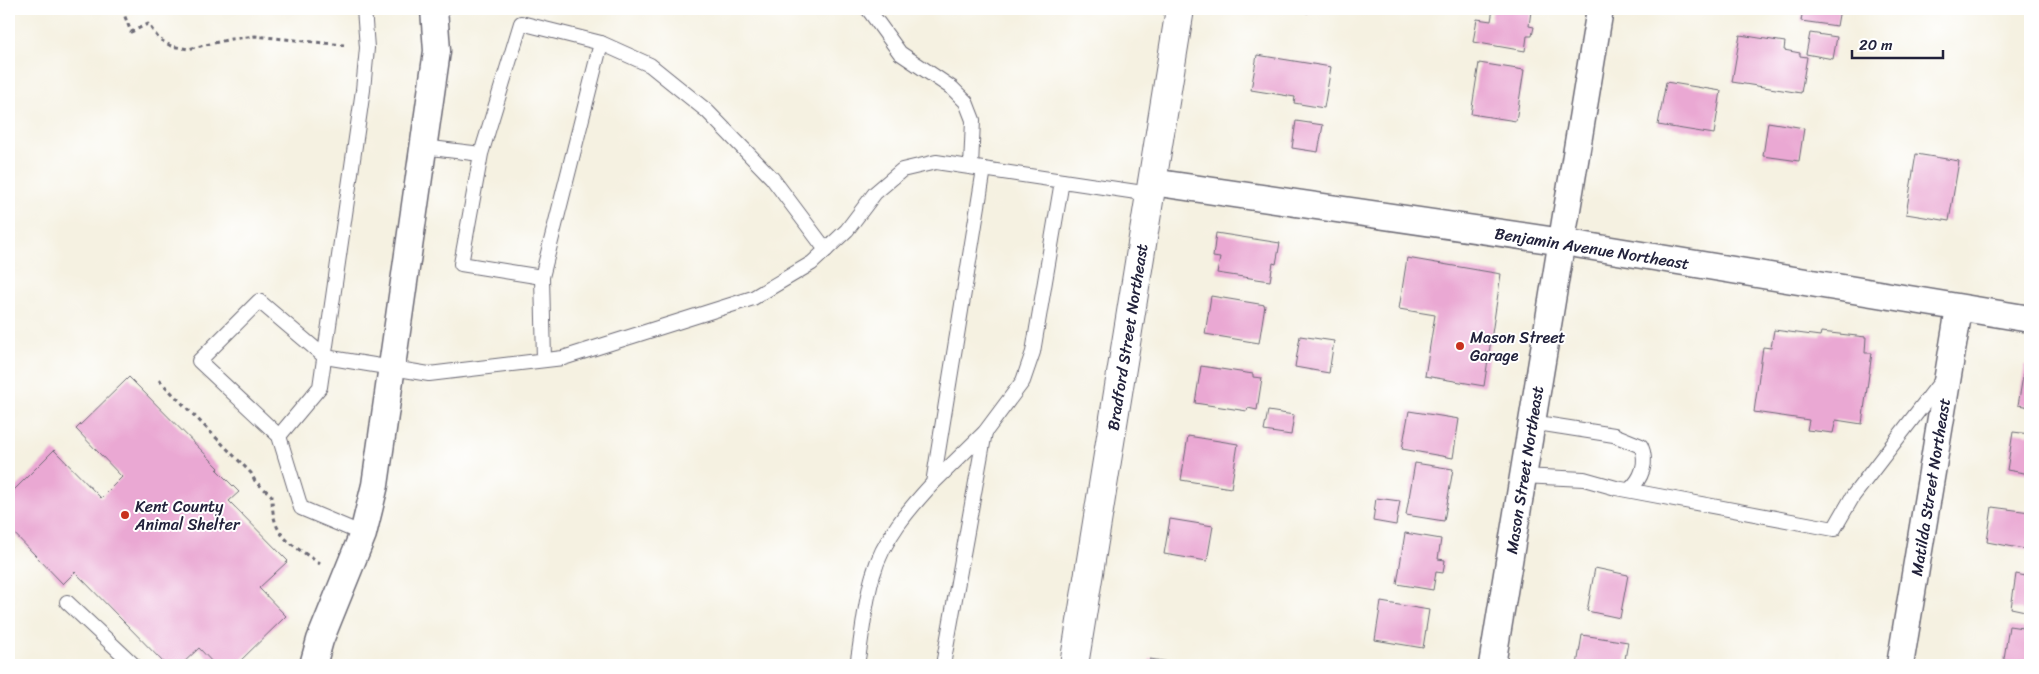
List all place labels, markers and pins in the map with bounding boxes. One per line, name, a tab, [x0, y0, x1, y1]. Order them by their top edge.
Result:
place label: Mason Street Garage	[1470, 323, 1565, 370]
marker: Mason Street Garage	[1454, 340, 1466, 352]
place label: Kent County Animal Shelter	[134, 492, 241, 539]
marker: Kent County Animal Shelter	[119, 509, 131, 521]

